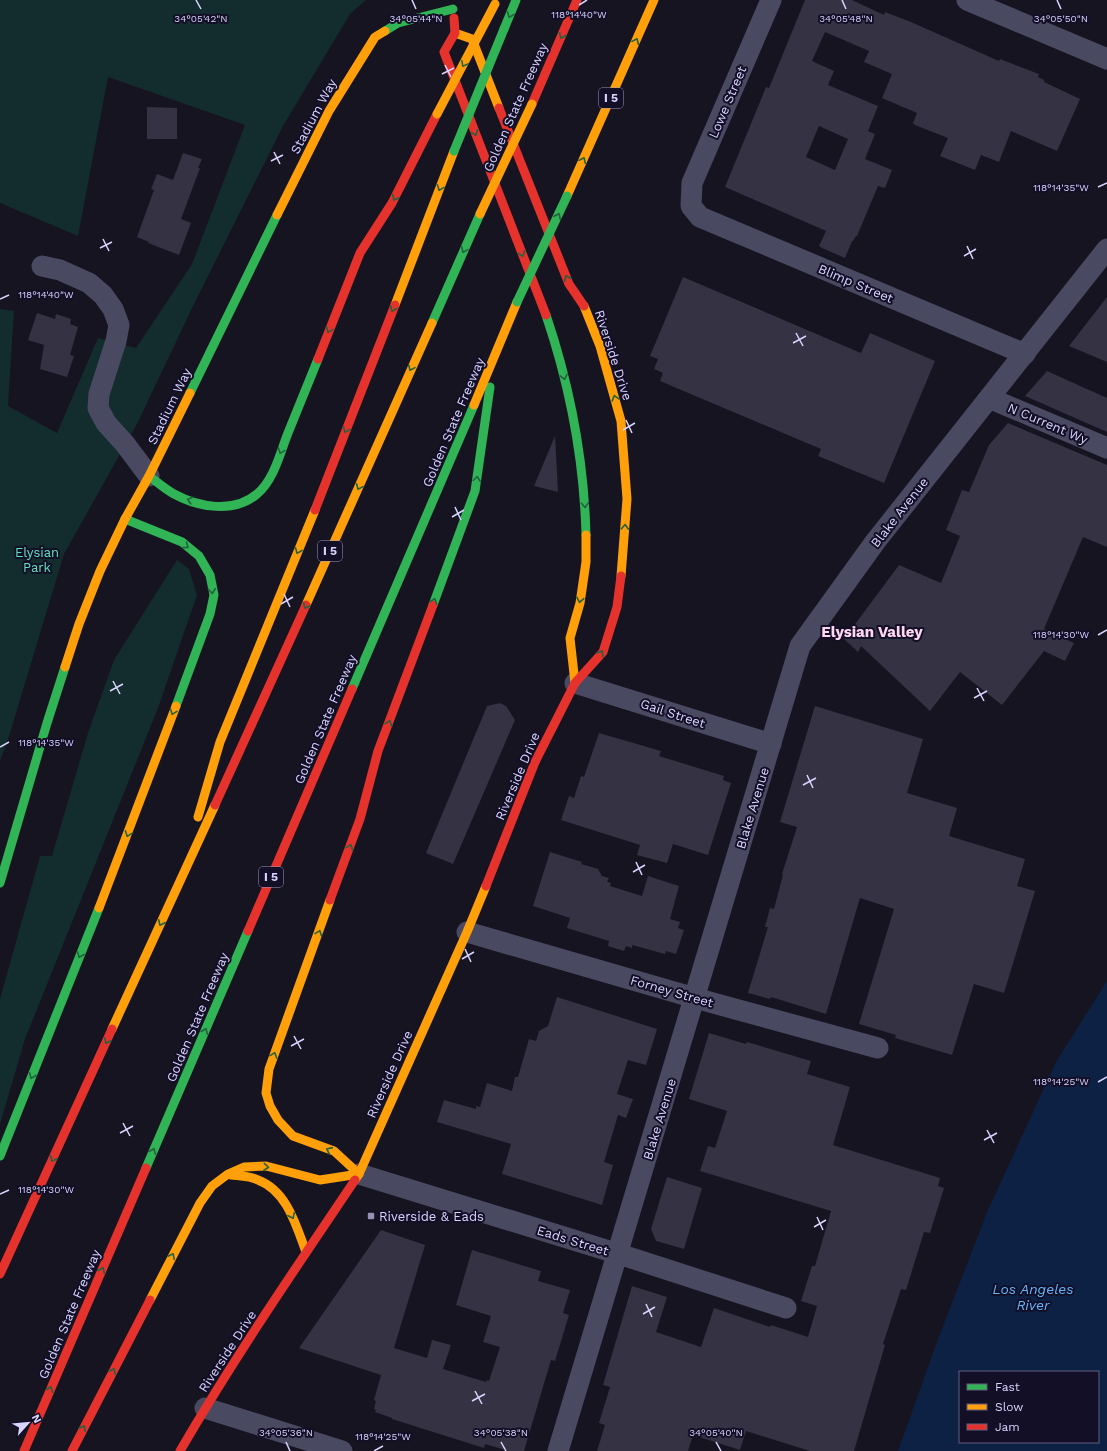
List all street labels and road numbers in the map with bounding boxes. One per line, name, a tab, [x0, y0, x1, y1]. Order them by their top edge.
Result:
street label: Golden State Freeway	[480, 40, 551, 174]
street label: Lowe Street	[706, 63, 750, 141]
street label: Stadium Way	[287, 76, 340, 156]
road number: I 5	[599, 88, 623, 108]
street label: Blimp Street	[816, 261, 896, 306]
street label: Riverside Drive	[592, 308, 635, 402]
street label: Golden State Freeway	[419, 355, 488, 489]
street label: Stadium Way	[145, 365, 194, 447]
street label: N Current Wy	[1006, 400, 1090, 447]
street label: Blake Avenue	[868, 474, 931, 550]
road number: I 5	[318, 541, 342, 561]
street label: Golden State Freeway	[291, 652, 360, 786]
street label: Gail Street	[639, 696, 708, 731]
street label: Riverside Drive	[492, 730, 543, 822]
street label: Blake Avenue	[733, 766, 772, 851]
road number: I 5	[259, 867, 283, 887]
street label: Golden State Freeway	[163, 950, 232, 1084]
street label: Forney Street	[629, 972, 716, 1011]
street label: Riverside Drive	[363, 1028, 415, 1120]
street label: Blake Avenue	[640, 1077, 679, 1162]
street label: Eads Street	[535, 1222, 611, 1259]
street label: Golden State Freeway	[35, 1247, 104, 1381]
street label: Riverside Drive	[196, 1308, 259, 1395]

